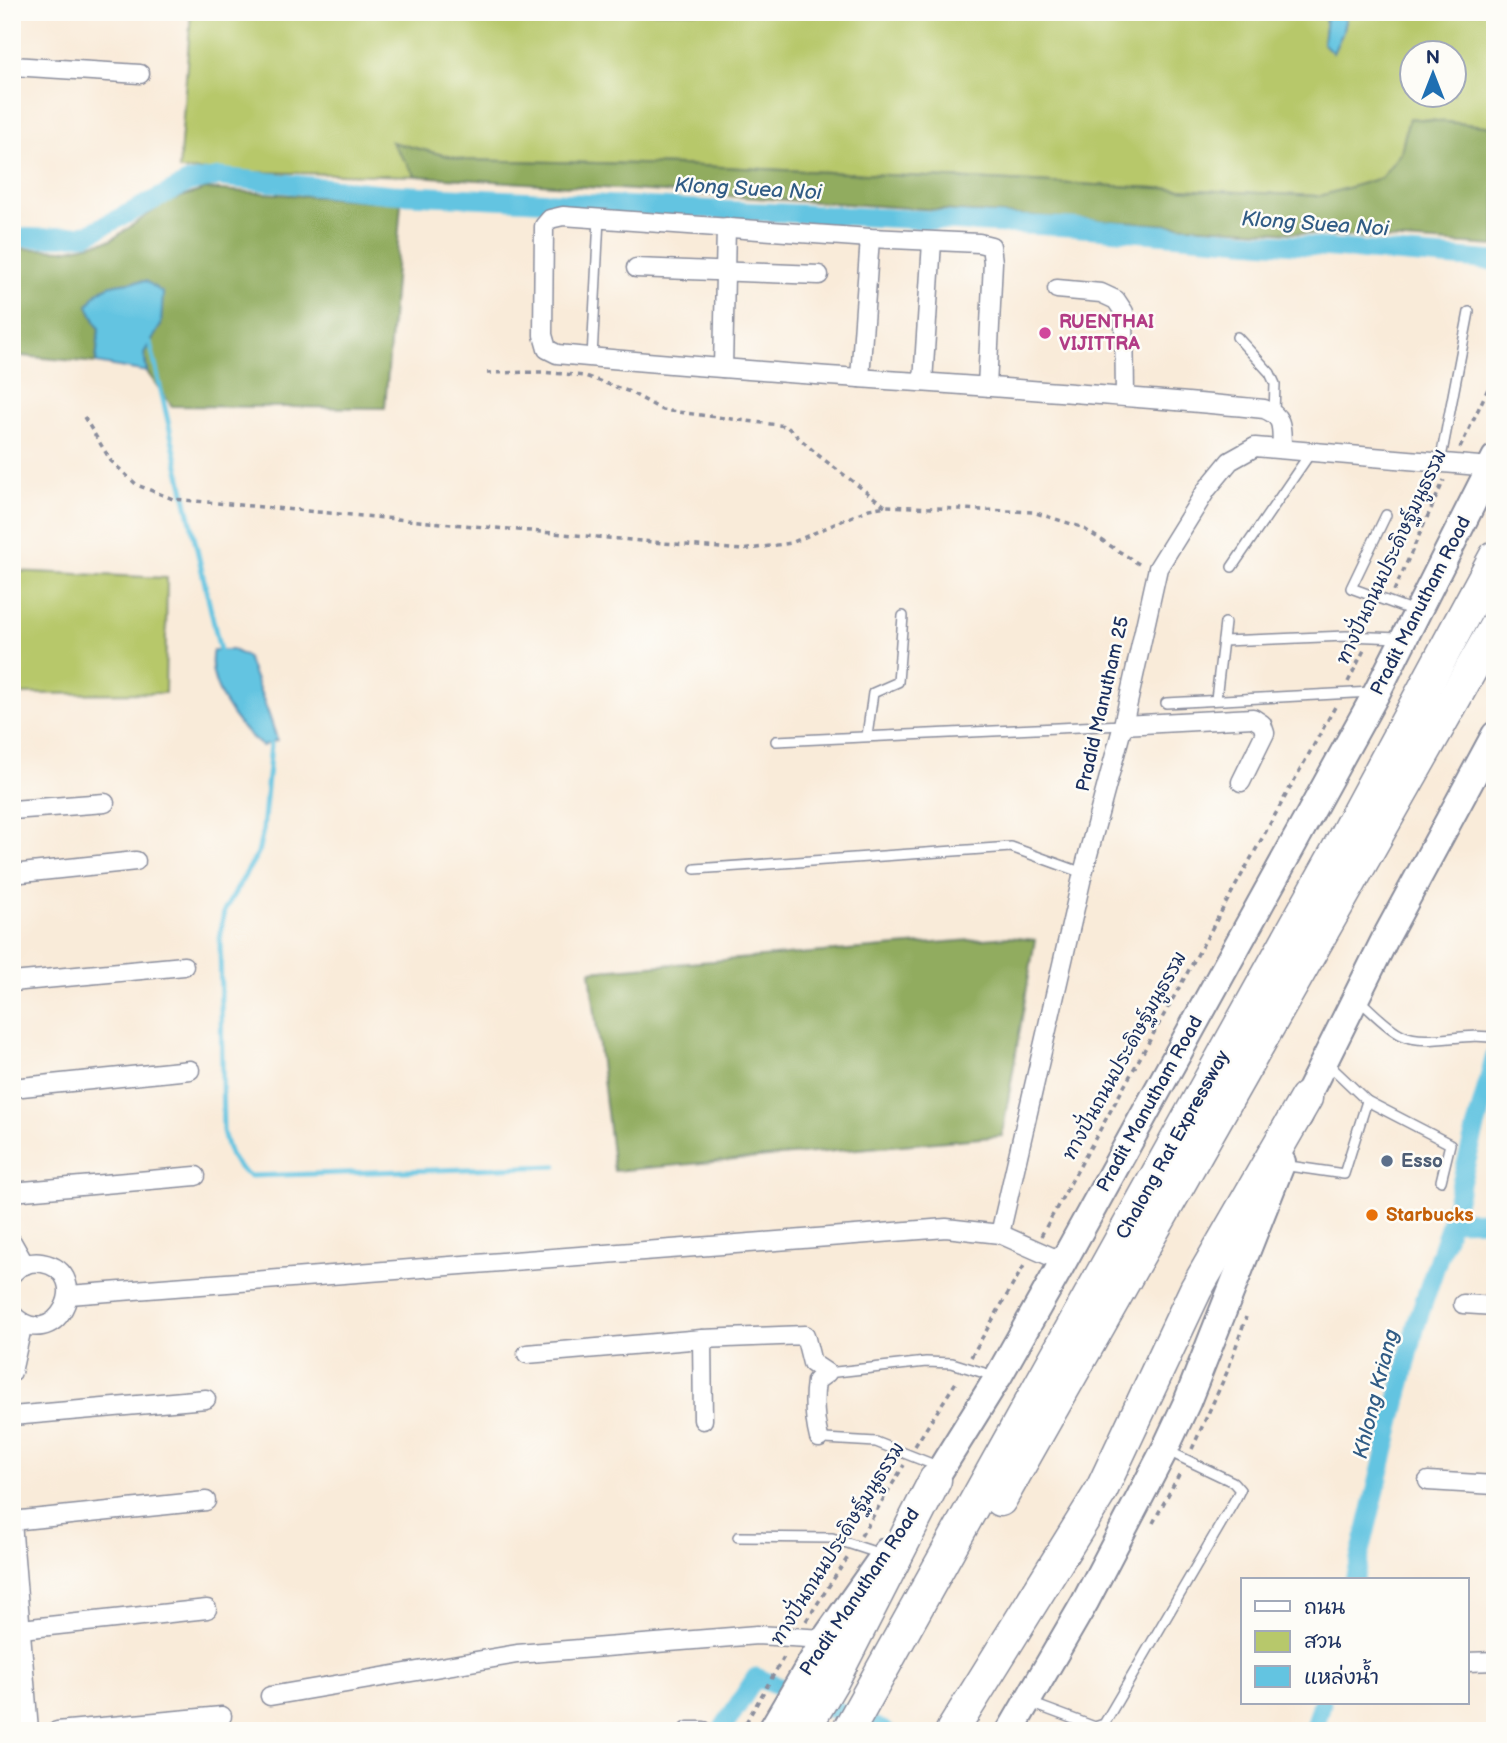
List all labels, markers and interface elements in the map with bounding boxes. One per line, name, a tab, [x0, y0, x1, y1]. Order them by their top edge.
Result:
north arrow	[1398, 38, 1468, 108]
text: N	[1426, 47, 1440, 70]
water label: Klong Suea Noi	[674, 173, 824, 205]
water label: Klong Suea Noi	[1241, 206, 1391, 242]
place label: RUENTHAI VIJITTRA	[1059, 311, 1154, 356]
marker: RUENTHAI VIJITTRA	[1037, 325, 1053, 341]
street label: ทางปั่นถนนประดิษฐ์มนูธรรม	[1326, 443, 1454, 669]
street label: Pradit Manutham Road	[1366, 513, 1476, 699]
street label: Pradid Manutham 25	[1072, 614, 1134, 794]
street label: ทางปั่นถนนประดิษฐ์มนูธรรม	[1053, 945, 1194, 1165]
street label: Pradit Manutham Road	[1092, 1012, 1208, 1196]
street label: Chalong Rat Expressway	[1111, 1046, 1235, 1244]
place label: Esso	[1401, 1150, 1443, 1173]
marker: Esso	[1379, 1153, 1395, 1169]
place label: Starbucks	[1386, 1204, 1474, 1227]
marker: Starbucks	[1364, 1207, 1380, 1223]
water label: Khlong Kriang	[1348, 1326, 1404, 1461]
street label: ทางปั่นถนนประดิษฐ์มนูธรรม	[761, 1435, 912, 1651]
street label: Pradit Manutham Road	[795, 1504, 925, 1680]
legend	[1241, 1578, 1468, 1704]
text: ถนน	[1304, 1595, 1345, 1620]
text: สวน	[1304, 1629, 1341, 1654]
text: แหล่งน้ำ	[1304, 1658, 1379, 1690]

